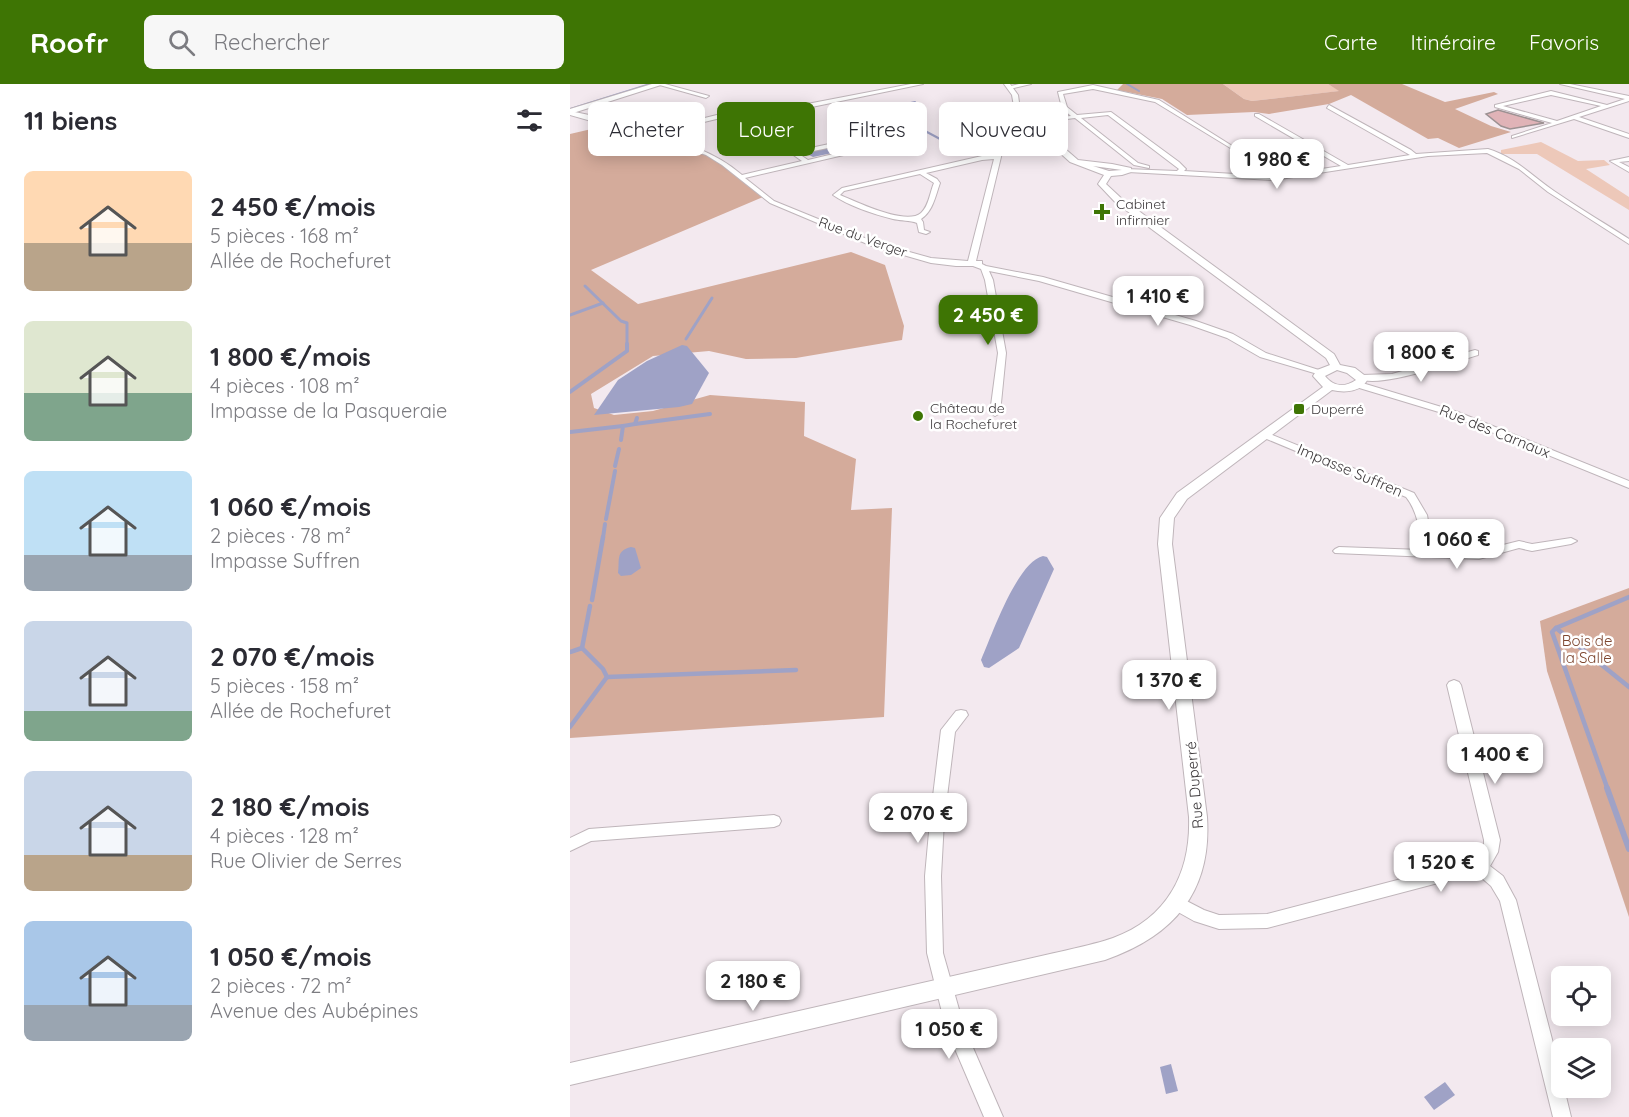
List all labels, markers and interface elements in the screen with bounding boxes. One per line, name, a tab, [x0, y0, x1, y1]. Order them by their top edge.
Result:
search box	[144, 15, 564, 69]
text: Roofr	[30, 25, 108, 60]
icon: search	[165, 26, 198, 59]
text: Rechercher	[213, 28, 330, 56]
text: Carte	[1324, 29, 1378, 55]
text: Itinéraire	[1411, 29, 1496, 55]
text: Favoris	[1529, 29, 1599, 55]
chip: Acheter	[588, 102, 705, 156]
chip: Louer	[717, 102, 815, 156]
chip: Filtres	[827, 102, 927, 156]
chip: Nouveau	[939, 102, 1068, 156]
text: 11 biens	[24, 104, 117, 137]
icon: filters	[513, 104, 546, 137]
pin: 1 980 €	[1222, 139, 1332, 190]
text: 1 980 €	[1244, 146, 1310, 171]
text: 2 450 €/mois	[210, 190, 376, 223]
icon: home	[72, 195, 144, 267]
place label: Cabinet infirmier	[1116, 195, 1170, 229]
marker: Cabinet infirmier	[1093, 203, 1111, 221]
street label: Rue du Verger	[816, 213, 910, 262]
text: 5 pièces · 168 m²	[210, 223, 359, 248]
text: Allée de Rochefuret	[210, 248, 391, 273]
pin: 1 410 €	[1103, 276, 1213, 327]
text: 1 410 €	[1127, 283, 1189, 308]
pin: 2 450 €	[933, 295, 1043, 346]
text: 2 450 €	[953, 302, 1023, 327]
pin: 1 800 €	[1366, 332, 1476, 383]
text: 1 800 €	[1387, 339, 1455, 364]
text: 1 800 €/mois	[210, 340, 371, 373]
icon: home	[72, 345, 144, 417]
text: 4 pièces · 108 m²	[210, 373, 360, 398]
text: Impasse de la Pasqueraie	[210, 398, 447, 423]
place label: Château de la Rochefuret	[930, 399, 1017, 433]
place label: Duperré	[1311, 400, 1364, 418]
street label: Rue des Carnaux	[1437, 400, 1553, 462]
marker: Duperré	[1292, 402, 1306, 416]
marker: Château de la Rochefuret	[911, 409, 925, 423]
street label: Impasse Suffren	[1294, 439, 1406, 501]
text: 1 060 €/mois	[210, 490, 371, 523]
icon: home	[72, 495, 144, 567]
pin: 1 060 €	[1402, 519, 1512, 570]
text: 2 pièces · 78 m²	[210, 523, 351, 548]
text: 1 060 €	[1423, 526, 1491, 551]
text: Impasse Suffren	[210, 548, 360, 573]
park label: Bois de la Salle	[1562, 631, 1612, 667]
text: 2 070 €/mois	[210, 640, 374, 673]
icon: home	[72, 645, 144, 717]
pin: 1 370 €	[1114, 660, 1224, 711]
text: 1 370 €	[1136, 667, 1202, 692]
text: 5 pièces · 158 m²	[210, 673, 359, 698]
text: Allée de Rochefuret	[210, 698, 391, 723]
pin: 1 400 €	[1440, 734, 1550, 785]
street label: Rue Duperré	[1181, 741, 1207, 829]
text: 1 400 €	[1461, 741, 1529, 766]
text: 2 180 €/mois	[210, 790, 370, 823]
pin: 2 070 €	[863, 793, 973, 844]
icon: home	[72, 795, 144, 867]
text: 2 070 €	[883, 800, 953, 825]
text: 4 pièces · 128 m²	[210, 823, 359, 848]
pin: 1 520 €	[1386, 842, 1496, 893]
text: Rue Olivier de Serres	[210, 848, 402, 873]
text: 1 520 €	[1408, 849, 1474, 874]
text: 1 050 €/mois	[210, 940, 372, 973]
icon: home	[72, 945, 144, 1017]
pin: 2 180 €	[698, 961, 808, 1012]
map controls	[1551, 966, 1611, 1098]
button: locate	[1551, 966, 1611, 1026]
text: 2 180 €	[720, 968, 786, 993]
text: 2 pièces · 72 m²	[210, 973, 351, 998]
text: Avenue des Aubépines	[210, 998, 418, 1023]
pin: 1 050 €	[894, 1009, 1004, 1060]
text: 1 050 €	[915, 1016, 983, 1041]
button: layers	[1551, 1038, 1611, 1098]

